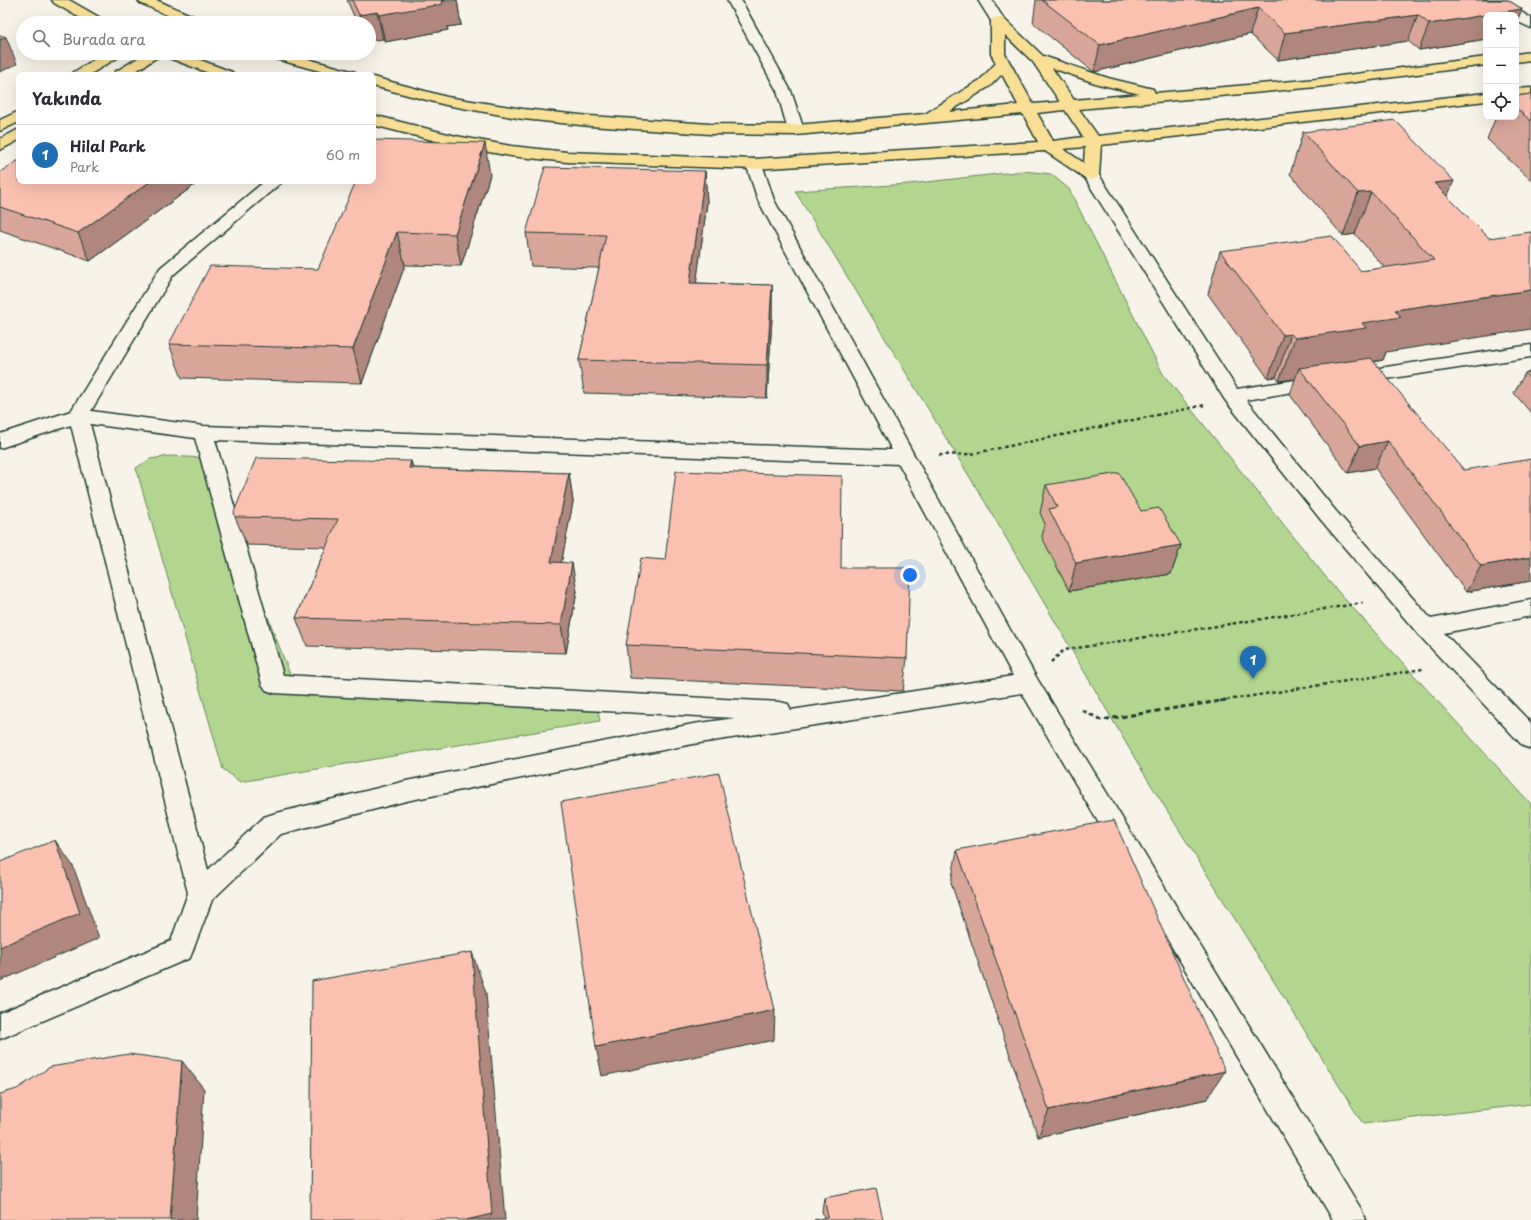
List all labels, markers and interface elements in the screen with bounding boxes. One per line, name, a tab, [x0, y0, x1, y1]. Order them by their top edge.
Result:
map controls	[1483, 12, 1519, 120]
button: +	[1483, 12, 1519, 48]
search box	[16, 16, 376, 60]
icon: search	[30, 27, 52, 49]
text: Burada ara	[62, 27, 145, 50]
button: −	[1483, 48, 1519, 84]
button: locate	[1483, 84, 1519, 120]
text: Yakında	[32, 85, 102, 111]
text: Hilal Park	[70, 134, 146, 157]
text: 1	[42, 145, 48, 164]
text: 60 m	[326, 145, 360, 164]
text: Park	[70, 157, 99, 176]
your location	[900, 565, 920, 585]
pin: 1	[1240, 646, 1266, 679]

